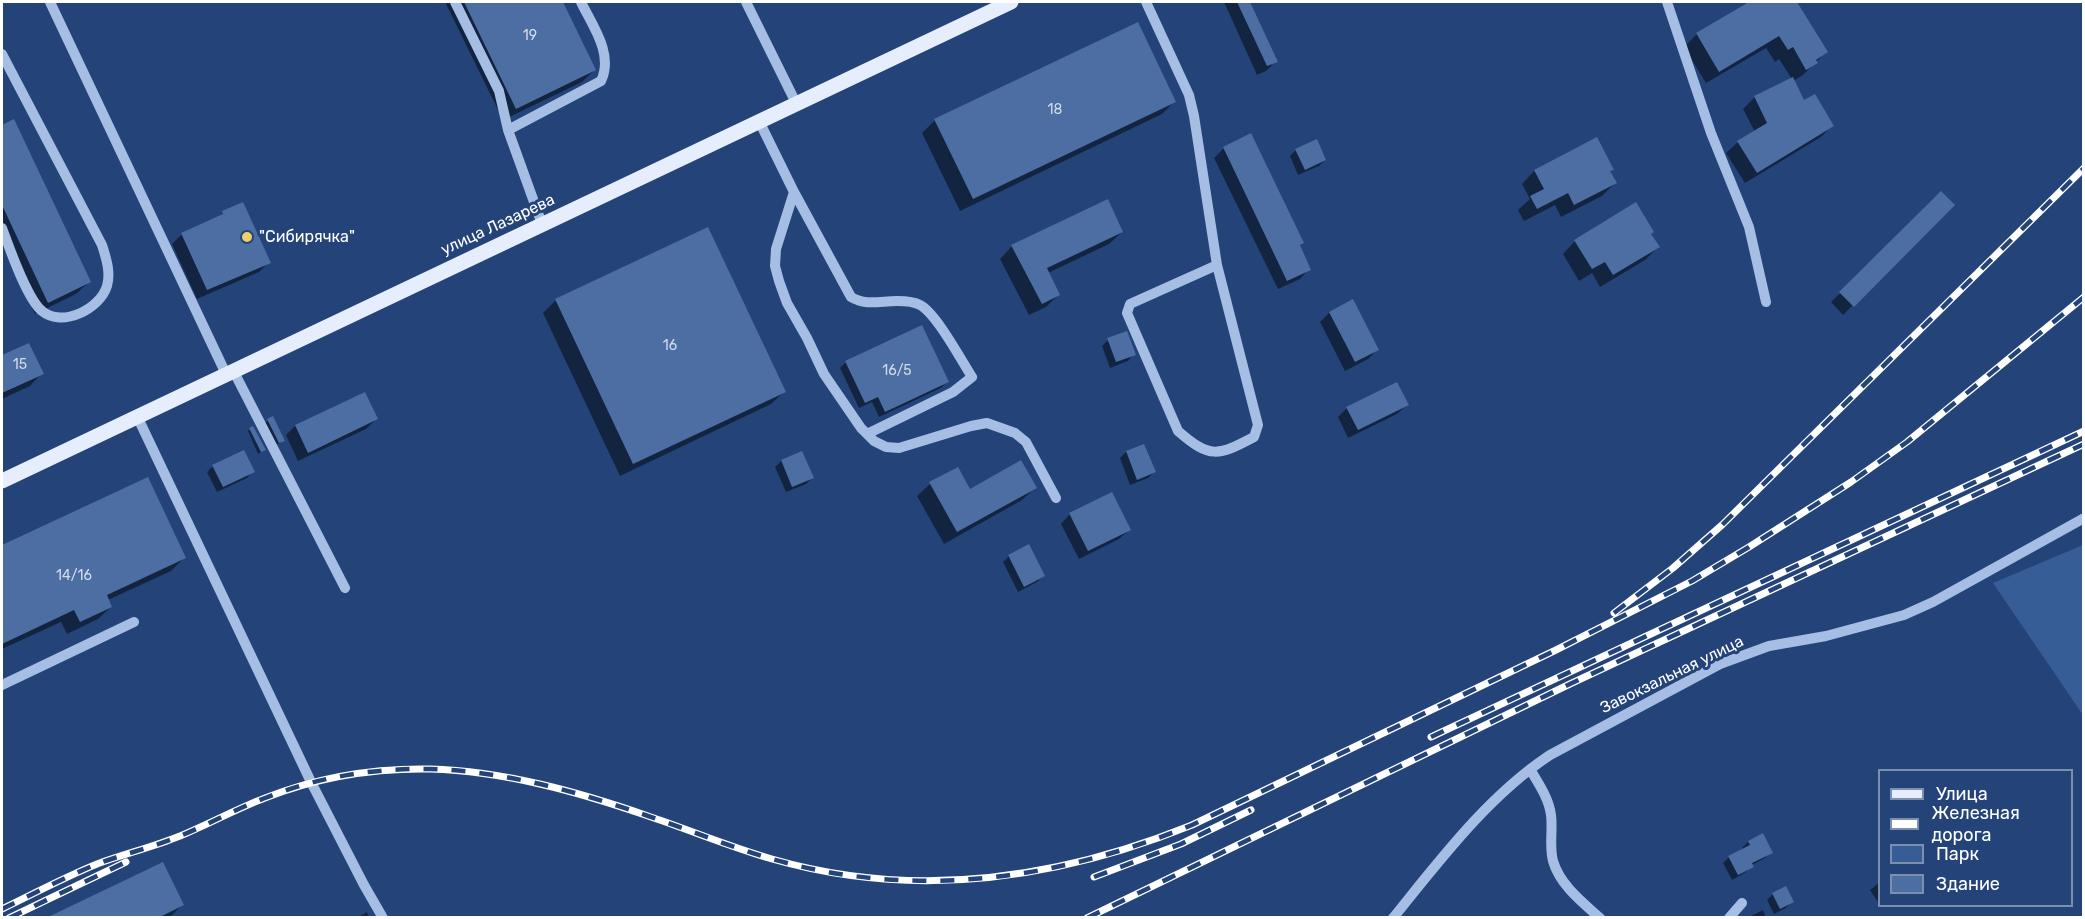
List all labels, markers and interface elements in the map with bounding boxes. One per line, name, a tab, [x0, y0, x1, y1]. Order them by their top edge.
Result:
house number: 19	[523, 28, 537, 44]
house number: 18	[1048, 102, 1062, 118]
street label: улица Лазарева	[438, 190, 558, 260]
place label: "Сибирячка"	[259, 227, 355, 247]
marker: "Сибирячка"	[240, 230, 254, 244]
house number: 16	[663, 338, 677, 354]
house number: 15	[13, 357, 27, 373]
house number: 16/5	[882, 363, 912, 379]
house number: 14/16	[56, 568, 92, 584]
street label: Завокзальная улица	[1597, 632, 1747, 718]
legend	[1878, 769, 2073, 907]
text: Улица	[1936, 783, 1988, 805]
text: Железная дорога	[1931, 802, 2020, 846]
text: Парк	[1936, 843, 1979, 865]
text: Здание	[1936, 873, 2000, 895]

